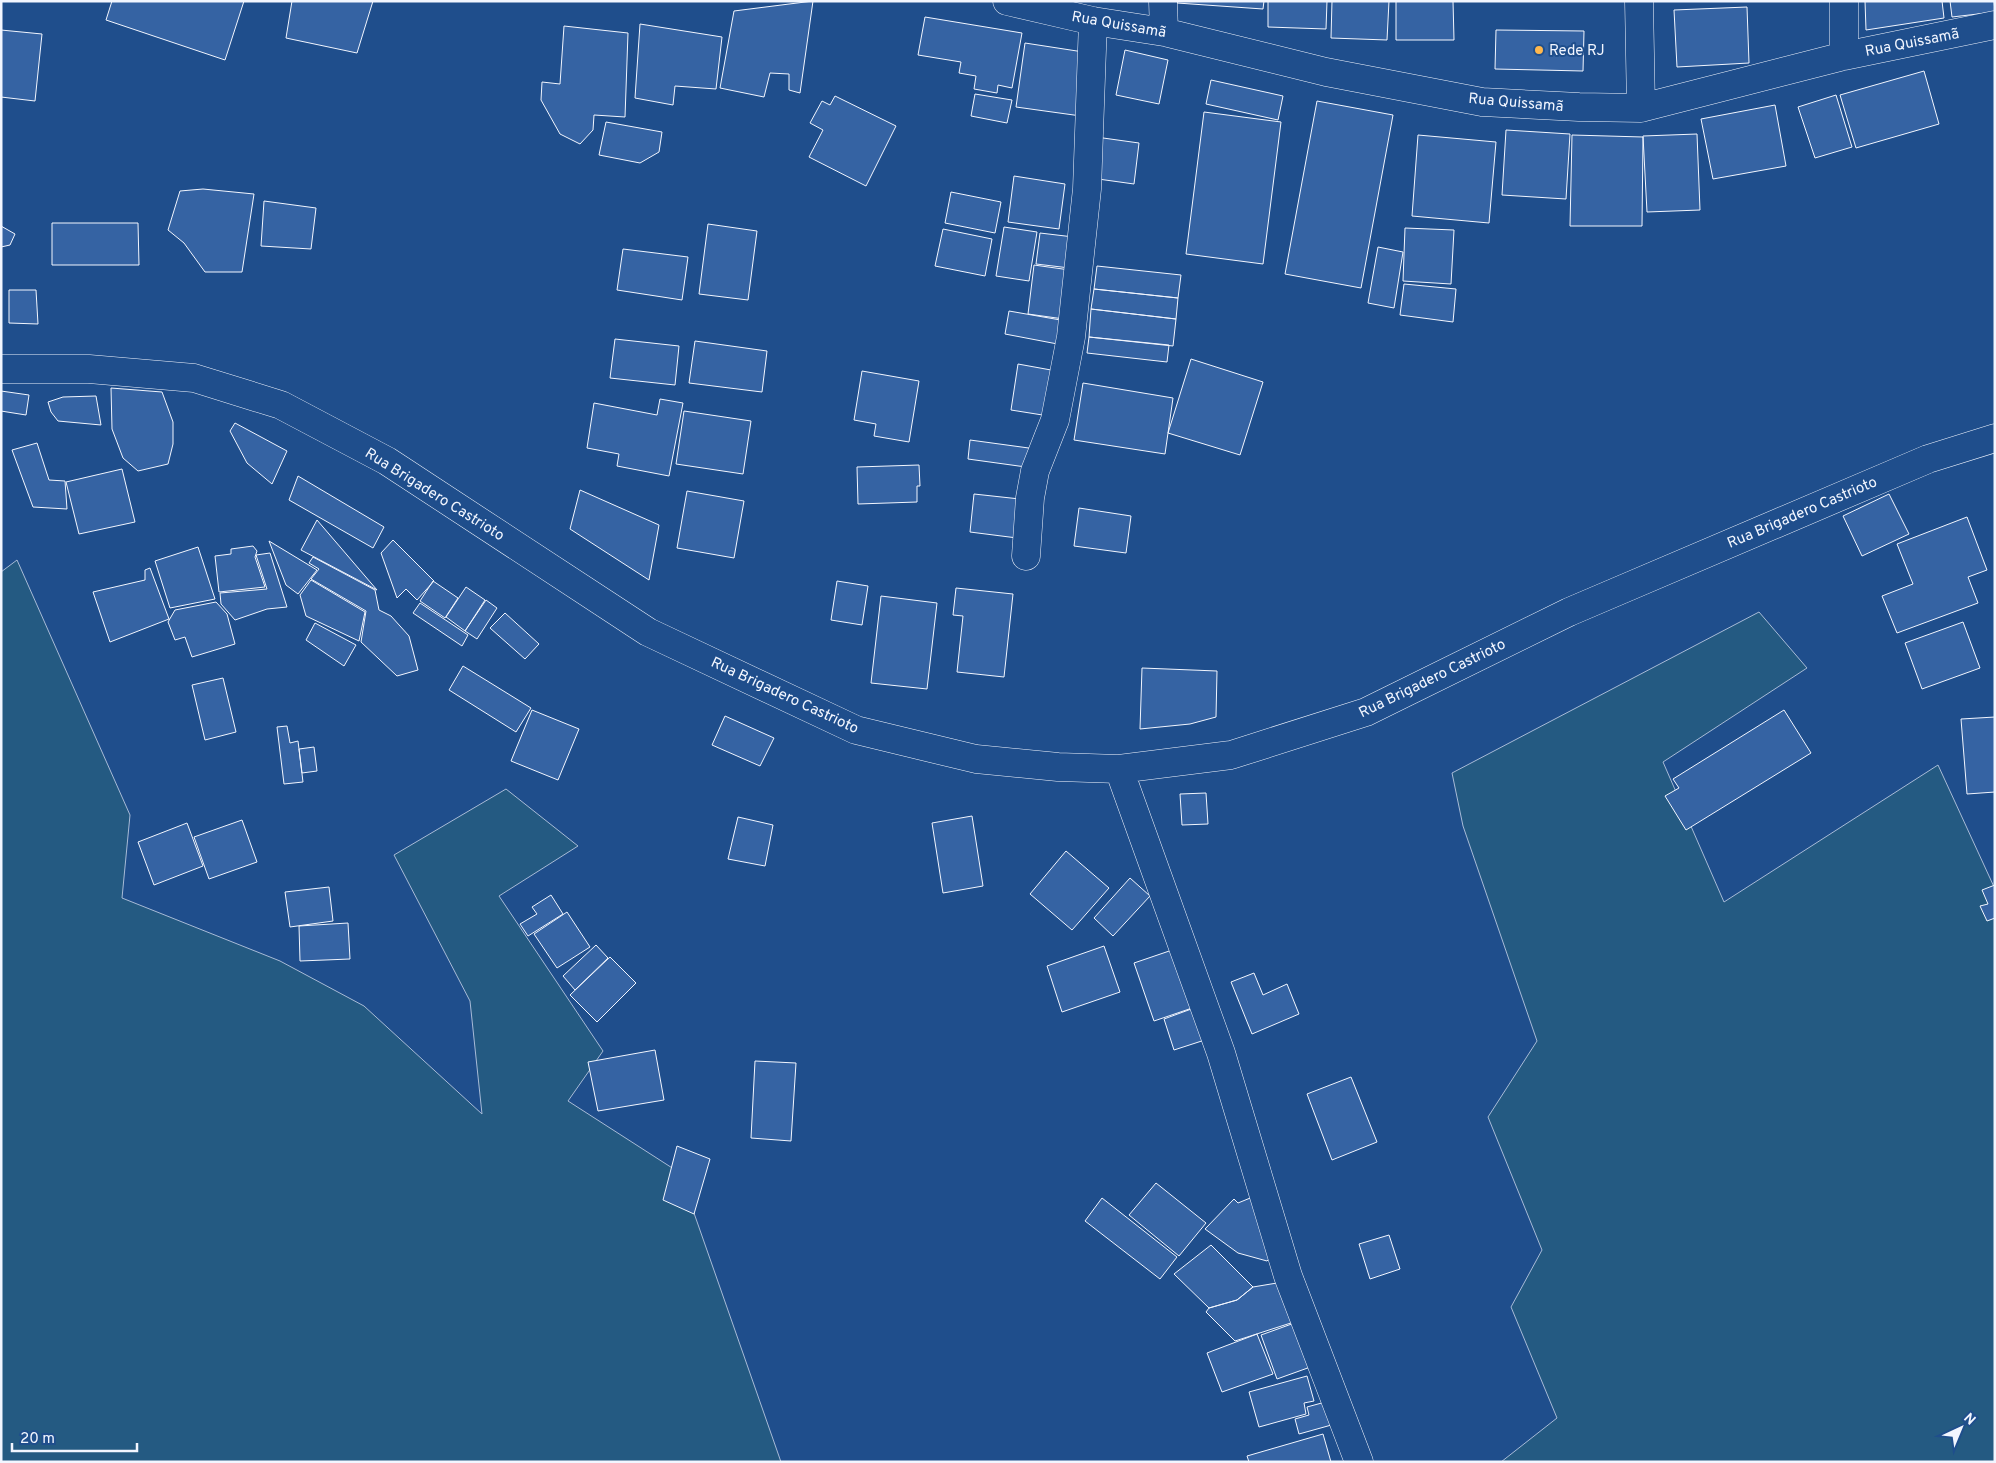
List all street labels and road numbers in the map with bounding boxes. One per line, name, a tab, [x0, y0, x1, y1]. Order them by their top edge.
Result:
street label: Rua Quissamã	[1070, 8, 1167, 43]
street label: Rua Quissamã	[1864, 25, 1961, 62]
street label: Rua Quissamã	[1467, 90, 1564, 117]
street label: Rua Brigadero Castrioto	[361, 445, 508, 546]
street label: Rua Brigadero Castrioto	[1725, 473, 1880, 554]
street label: Rua Brigadero Castrioto	[1356, 636, 1509, 723]
street label: Rua Brigadero Castrioto	[707, 654, 861, 739]

